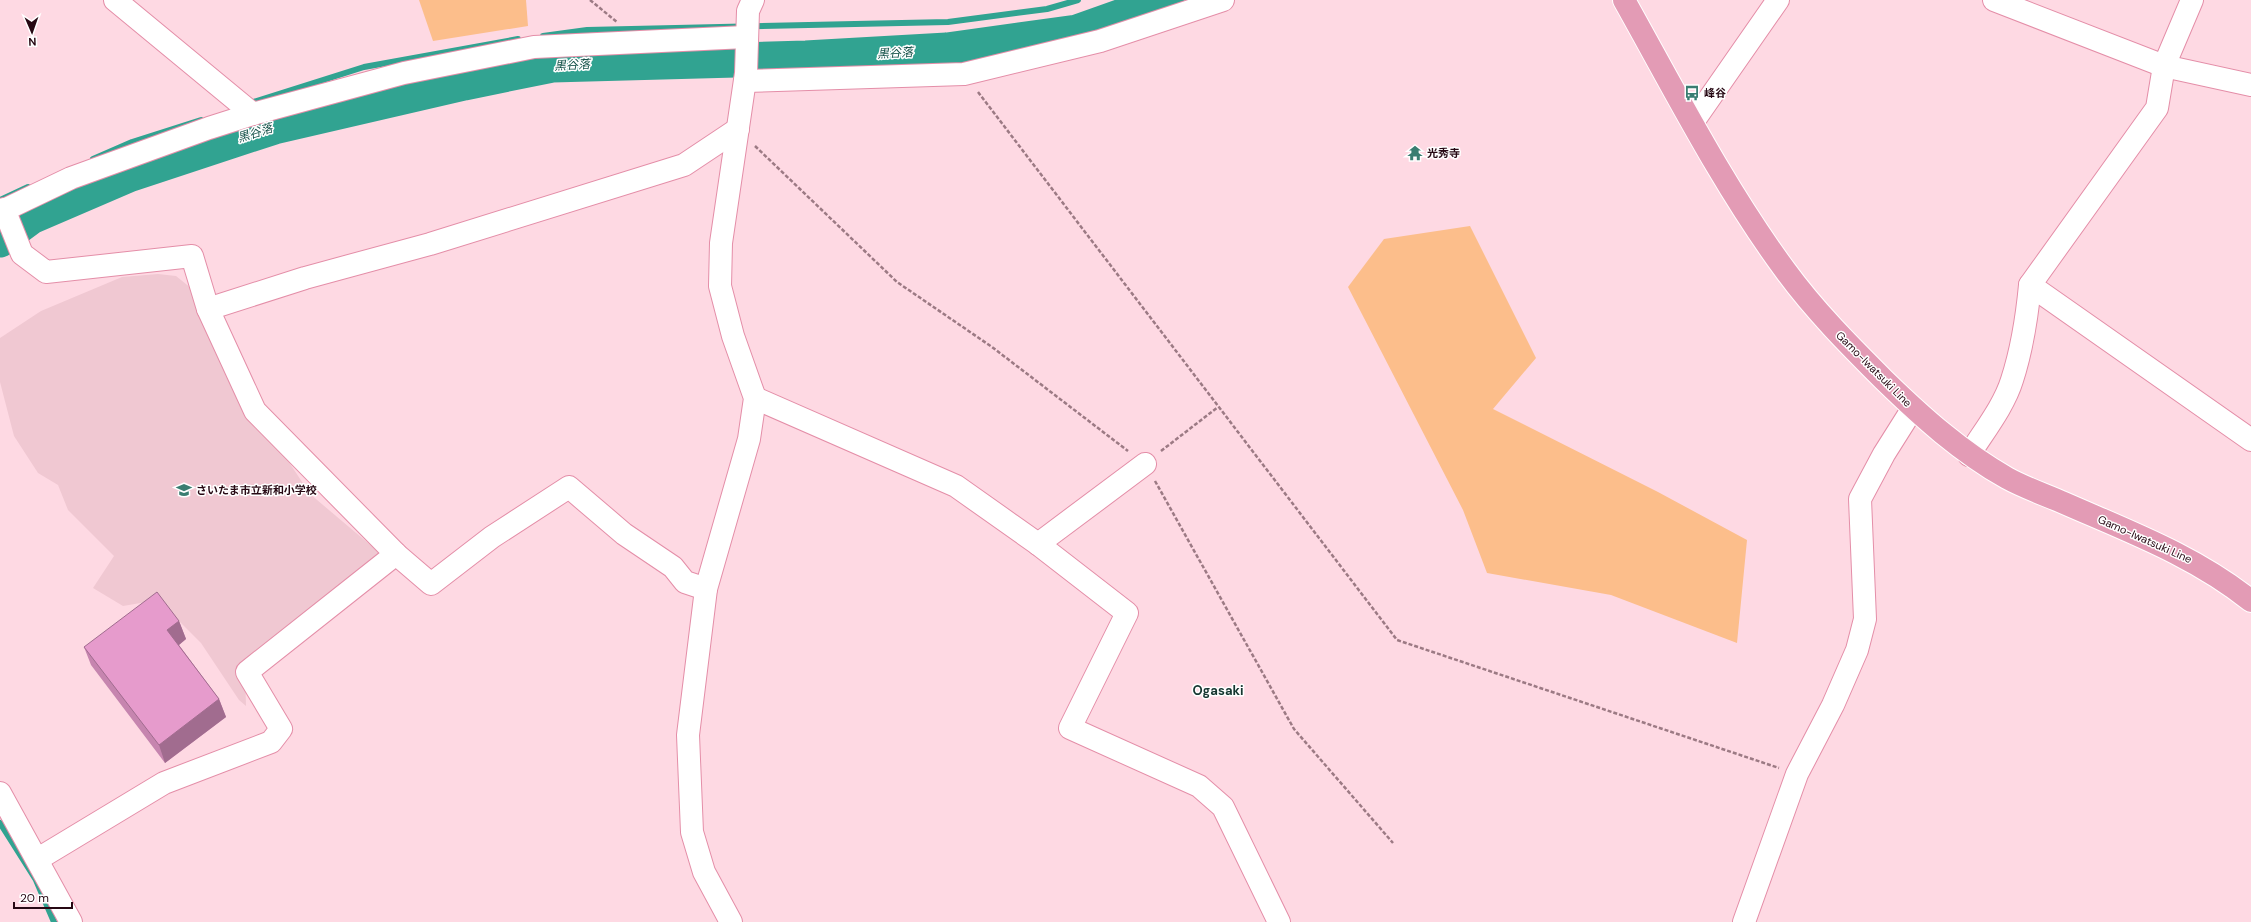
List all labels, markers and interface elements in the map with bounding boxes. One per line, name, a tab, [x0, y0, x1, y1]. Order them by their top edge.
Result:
north arrow	[12, 12, 52, 52]
text: N	[28, 35, 37, 49]
water label: 黒谷落	[877, 44, 915, 62]
water label: 黒谷落	[554, 56, 592, 74]
bus stop icon: 峰谷	[1683, 84, 1701, 102]
place label: 峰谷	[1704, 86, 1726, 100]
water label: 黒谷落	[235, 119, 276, 146]
temple icon: 光秀寺	[1406, 144, 1424, 162]
place label: 光秀寺	[1427, 146, 1460, 160]
street label: Gamo-Iwatsuki Line	[1833, 328, 1915, 410]
school or university icon: さいたま市立新和小学校	[175, 481, 193, 499]
place label: さいたま市立新和小学校	[196, 483, 317, 497]
street label: Gamo-Iwatsuki Line	[2096, 512, 2194, 566]
district label: Ogasaki	[1192, 682, 1244, 699]
scale bar	[14, 884, 72, 910]
text: 20 m	[20, 890, 49, 906]

